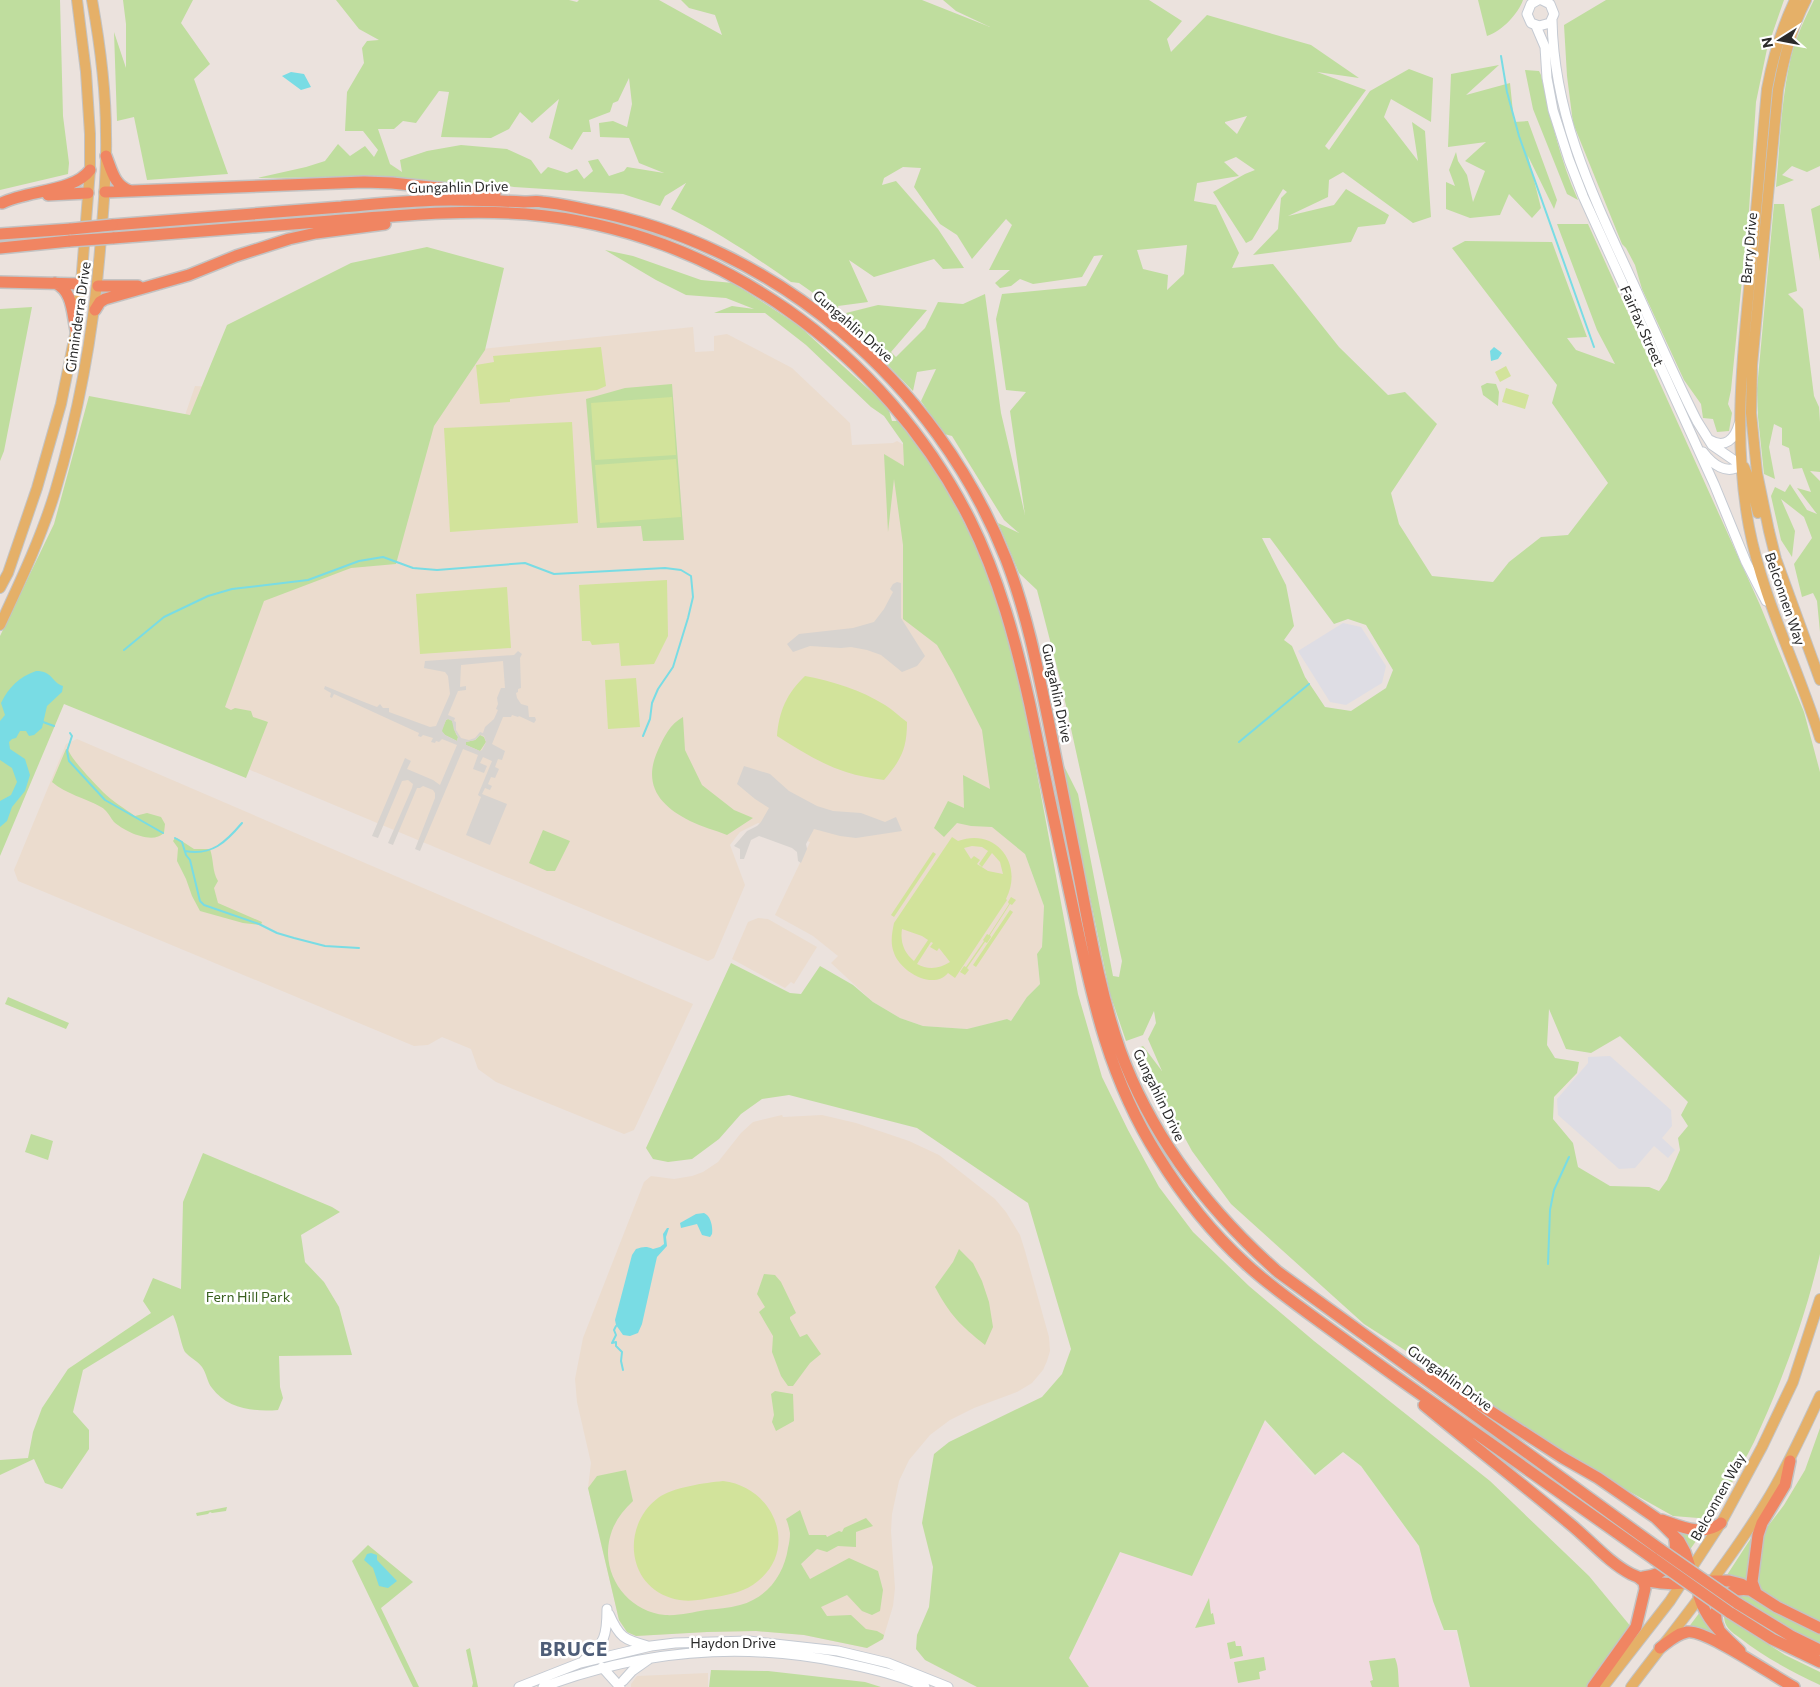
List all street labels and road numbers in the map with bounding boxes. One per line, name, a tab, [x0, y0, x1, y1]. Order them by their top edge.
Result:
street label: Gungahlin Drive	[408, 177, 508, 196]
street label: Barry Drive	[1737, 212, 1760, 284]
street label: Ginninderra Drive	[61, 260, 94, 374]
street label: Fairfax Street	[1617, 283, 1668, 369]
street label: Gungahlin Drive	[810, 286, 897, 365]
street label: Belconnen Way	[1762, 550, 1809, 648]
street label: Gungahlin Drive	[1039, 642, 1076, 744]
street label: Gungahlin Drive	[1130, 1046, 1189, 1144]
street label: Gungahlin Drive	[1405, 1341, 1496, 1414]
street label: Belconnen Way	[1687, 1450, 1749, 1543]
street label: Haydon Drive	[690, 1634, 776, 1651]

